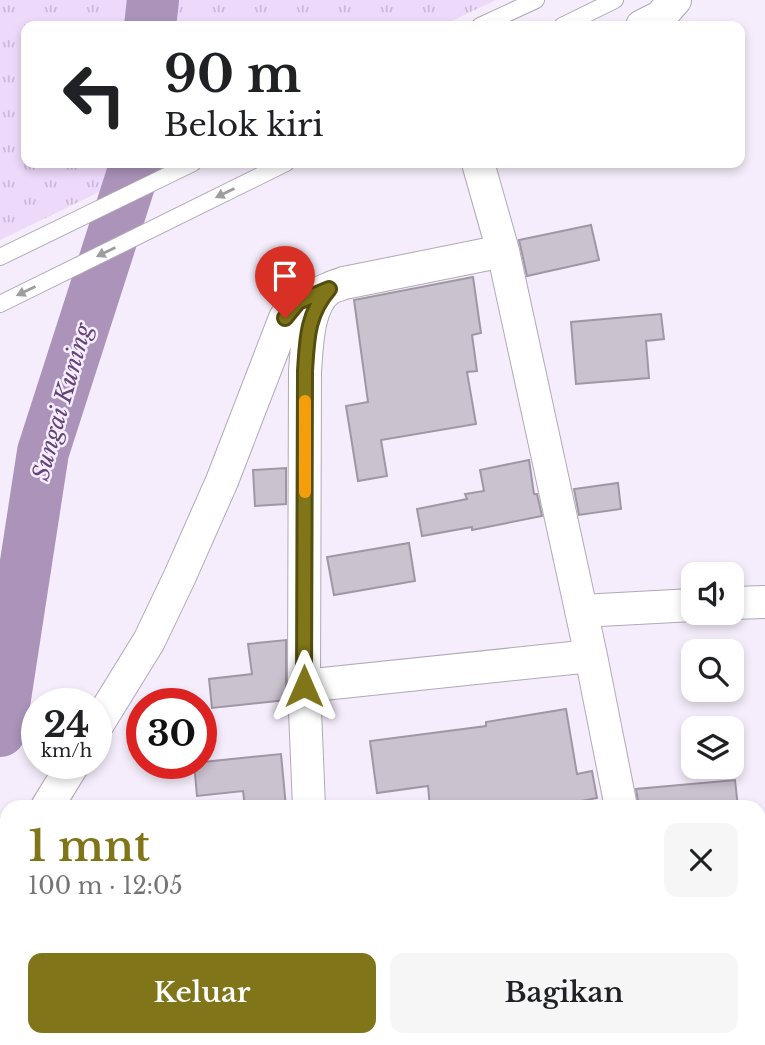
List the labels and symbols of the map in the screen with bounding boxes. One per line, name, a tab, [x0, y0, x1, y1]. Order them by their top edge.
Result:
one-way arrow	[215, 187, 235, 199]
one-way arrow	[96, 246, 116, 257]
pin	[255, 246, 315, 318]
one-way arrow	[16, 285, 36, 297]
water label: Sungai Kuning	[26, 319, 98, 484]
position arrow	[267, 649, 341, 723]
speed limit sign: 30	[126, 688, 217, 779]

